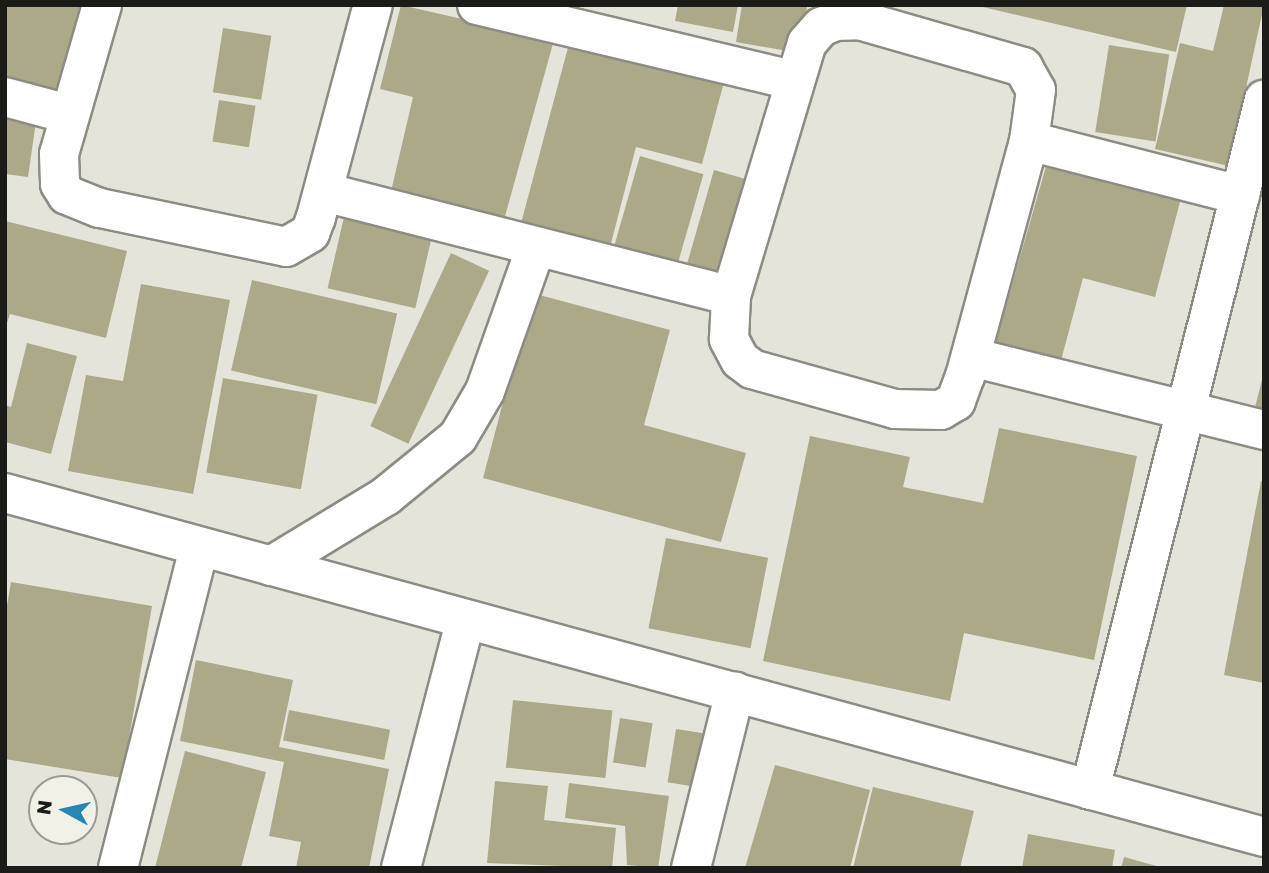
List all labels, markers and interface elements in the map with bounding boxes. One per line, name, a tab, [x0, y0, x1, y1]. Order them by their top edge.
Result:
north arrow	[28, 775, 98, 845]
text: N	[31, 799, 56, 816]

